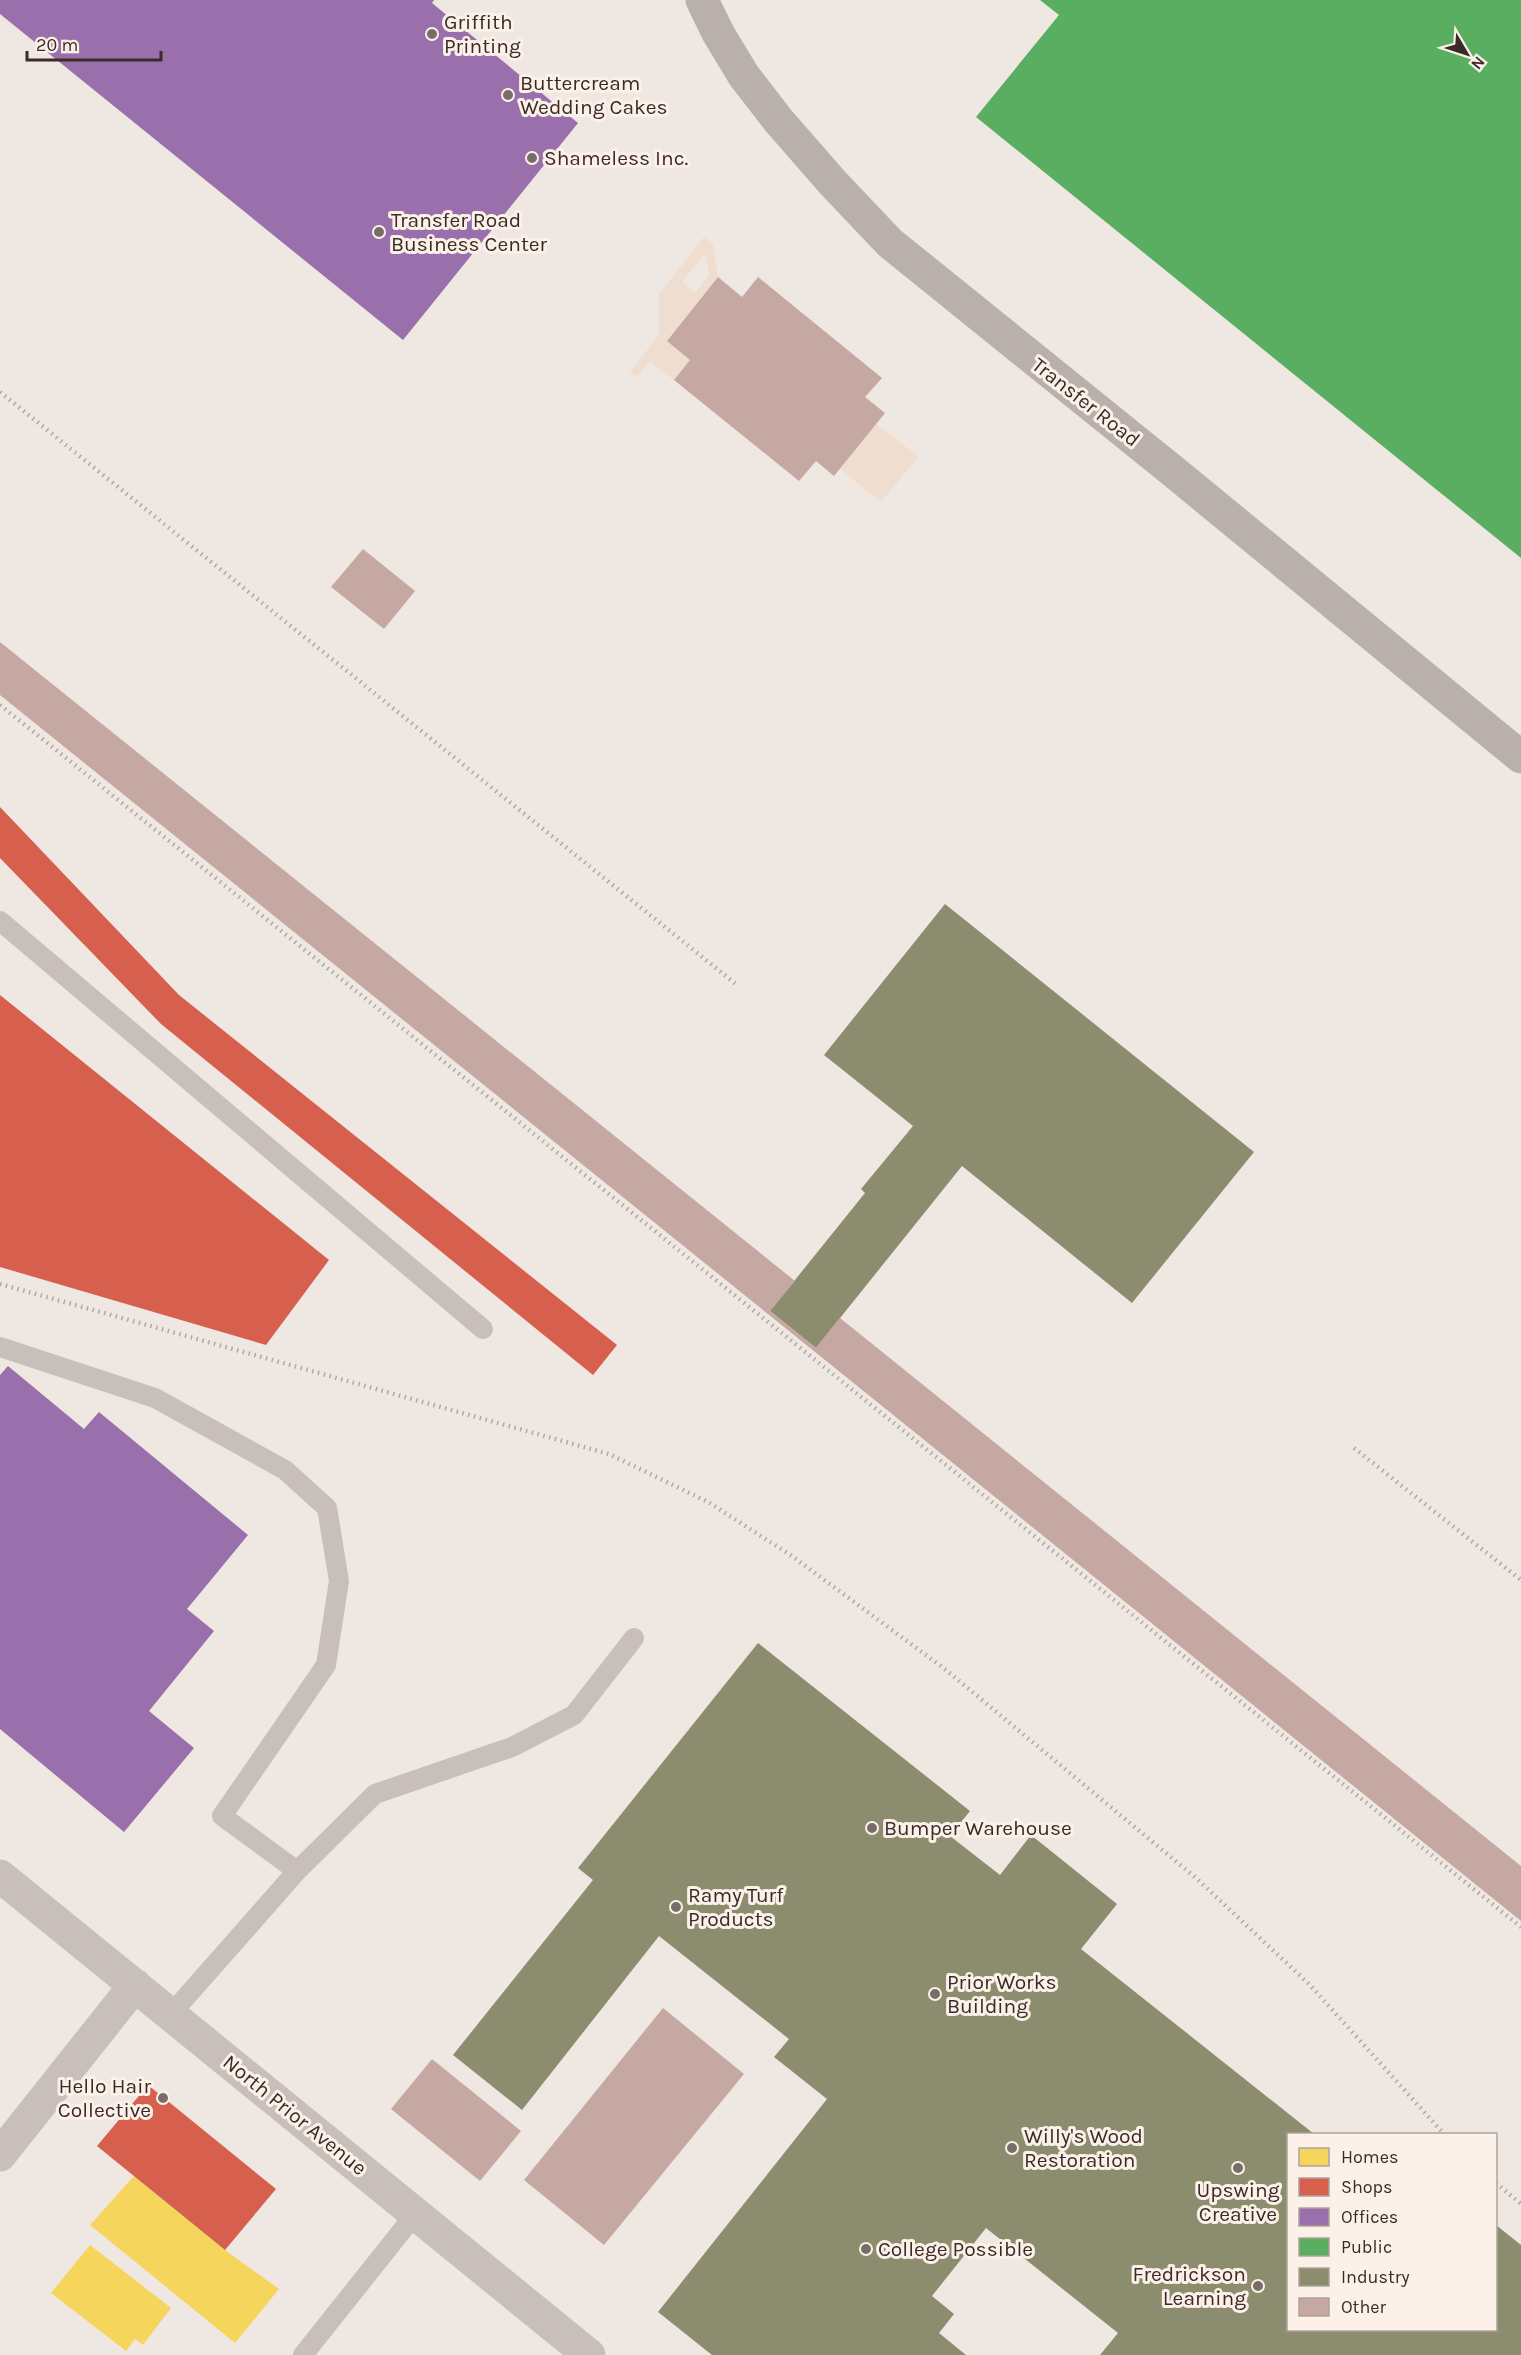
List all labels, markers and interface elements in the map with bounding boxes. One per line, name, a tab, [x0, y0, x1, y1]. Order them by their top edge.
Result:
place label: Griffith Printing	[444, 10, 521, 58]
scale bar	[27, 24, 160, 62]
north arrow	[1437, 24, 1497, 84]
marker: Griffith Printing	[425, 27, 439, 41]
text: 20 m	[36, 34, 78, 56]
text: N	[1467, 53, 1489, 74]
place label: Buttercream Wedding Cakes	[520, 71, 668, 119]
marker: Buttercream Wedding Cakes	[501, 88, 515, 102]
place label: Shameless Inc.	[544, 146, 688, 170]
marker: Shameless Inc.	[525, 151, 539, 165]
place label: Transfer Road Business Center	[391, 208, 548, 256]
marker: Transfer Road Business Center	[372, 225, 386, 239]
street label: Transfer Road	[1027, 352, 1145, 452]
place label: Bumper Warehouse	[884, 1816, 1072, 1840]
marker: Bumper Warehouse	[865, 1821, 879, 1835]
place label: Ramy Turf Products	[688, 1883, 784, 1931]
marker: Ramy Turf Products	[669, 1900, 683, 1914]
place label: Prior Works Building	[947, 1970, 1057, 2018]
marker: Prior Works Building	[928, 1987, 942, 2001]
street label: North Prior Avenue	[218, 2050, 372, 2180]
place label: Hello Hair Collective	[58, 2074, 151, 2122]
marker: Hello Hair Collective	[156, 2091, 170, 2105]
place label: Willy's Wood Restoration	[1024, 2124, 1143, 2172]
legend	[1287, 2133, 1497, 2331]
marker: Willy's Wood Restoration	[1005, 2141, 1019, 2155]
text: Homes	[1341, 2146, 1398, 2168]
marker: Upswing Creative	[1231, 2161, 1245, 2175]
text: Shops	[1341, 2176, 1393, 2198]
place label: Upswing Creative	[1196, 2178, 1280, 2226]
text: Offices	[1341, 2206, 1398, 2228]
text: Public	[1341, 2236, 1392, 2258]
place label: College Possible	[878, 2237, 1033, 2261]
marker: College Possible	[859, 2242, 873, 2256]
place label: Fredrickson Learning	[1132, 2262, 1246, 2310]
text: Industry	[1341, 2266, 1410, 2288]
marker: Fredrickson Learning	[1251, 2279, 1265, 2293]
text: Other	[1341, 2296, 1386, 2318]

